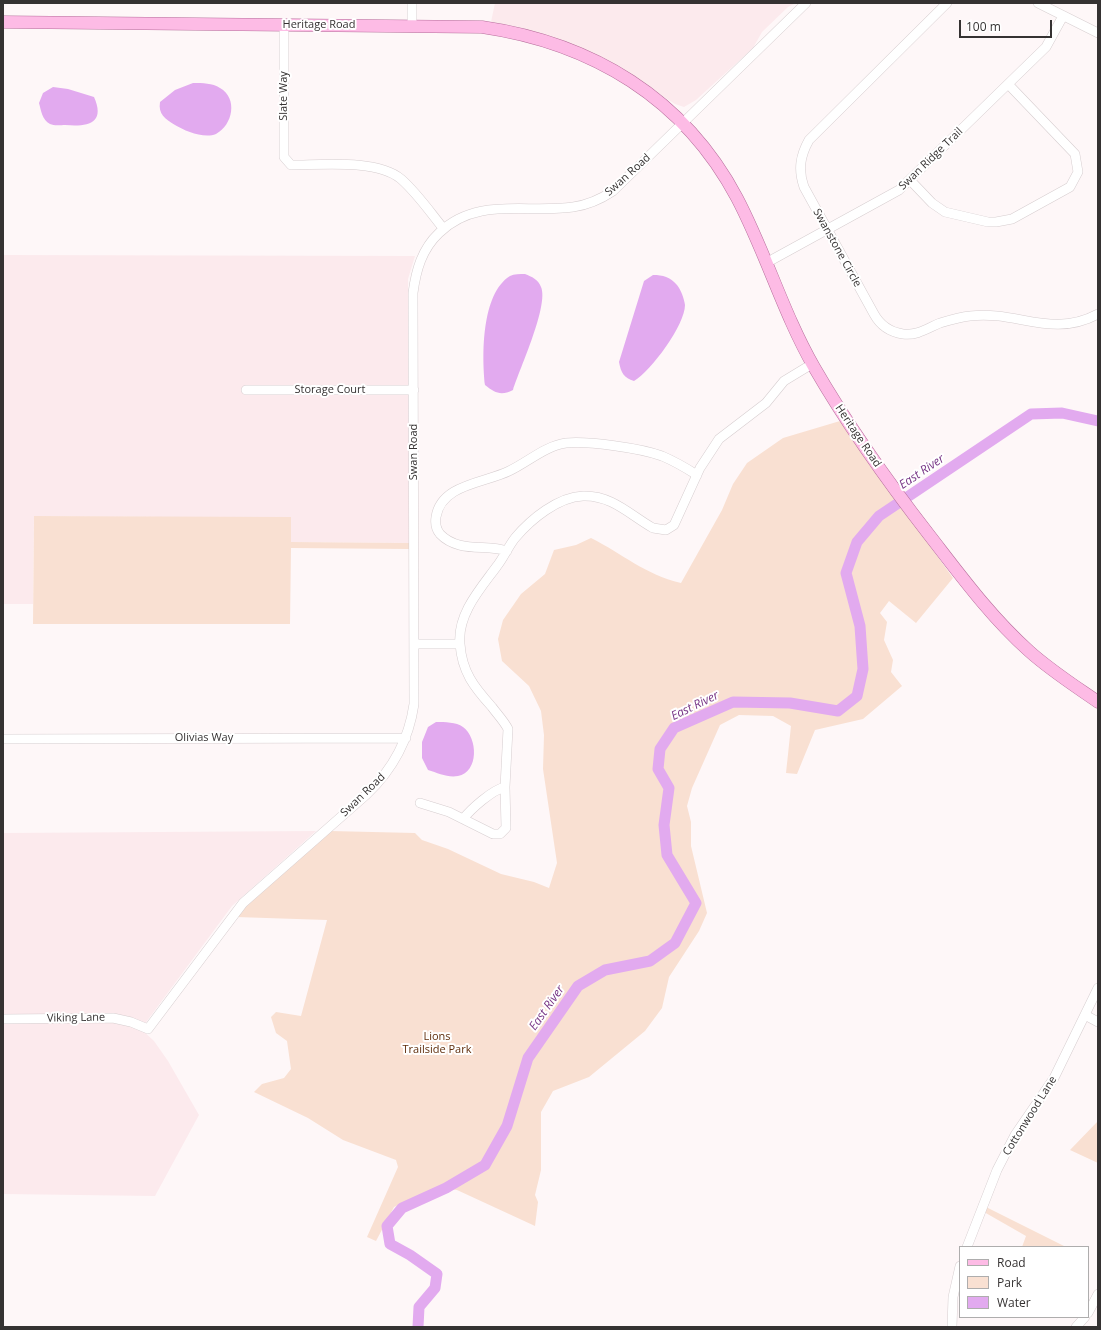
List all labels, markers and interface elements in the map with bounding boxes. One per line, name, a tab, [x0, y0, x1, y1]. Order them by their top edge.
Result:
scale bar	[961, 12, 1054, 38]
street label: Heritage Road	[283, 18, 355, 32]
text: 100 m	[966, 18, 1001, 35]
street label: Slate Way	[277, 71, 291, 121]
street label: Swan Ridge Trail	[896, 125, 966, 193]
street label: Swan Road	[603, 151, 653, 199]
street label: Swanstone Circle	[810, 207, 864, 289]
street label: Storage Court	[295, 383, 365, 397]
street label: Heritage Road	[832, 402, 884, 470]
street label: Swan Road	[407, 424, 421, 480]
water label: East River	[897, 452, 947, 492]
water label: East River	[669, 688, 721, 724]
street label: Olivias Way	[175, 731, 233, 745]
street label: Swan Road	[338, 771, 388, 819]
water label: East River	[526, 983, 568, 1033]
street label: Viking Lane	[47, 1011, 105, 1025]
park label: Lions Trailside Park	[402, 1030, 472, 1056]
street label: Cottonwood Lane	[1000, 1074, 1060, 1158]
legend	[959, 1246, 1089, 1318]
text: Road	[997, 1254, 1026, 1271]
text: Park	[997, 1274, 1022, 1291]
text: Water	[997, 1294, 1031, 1311]

